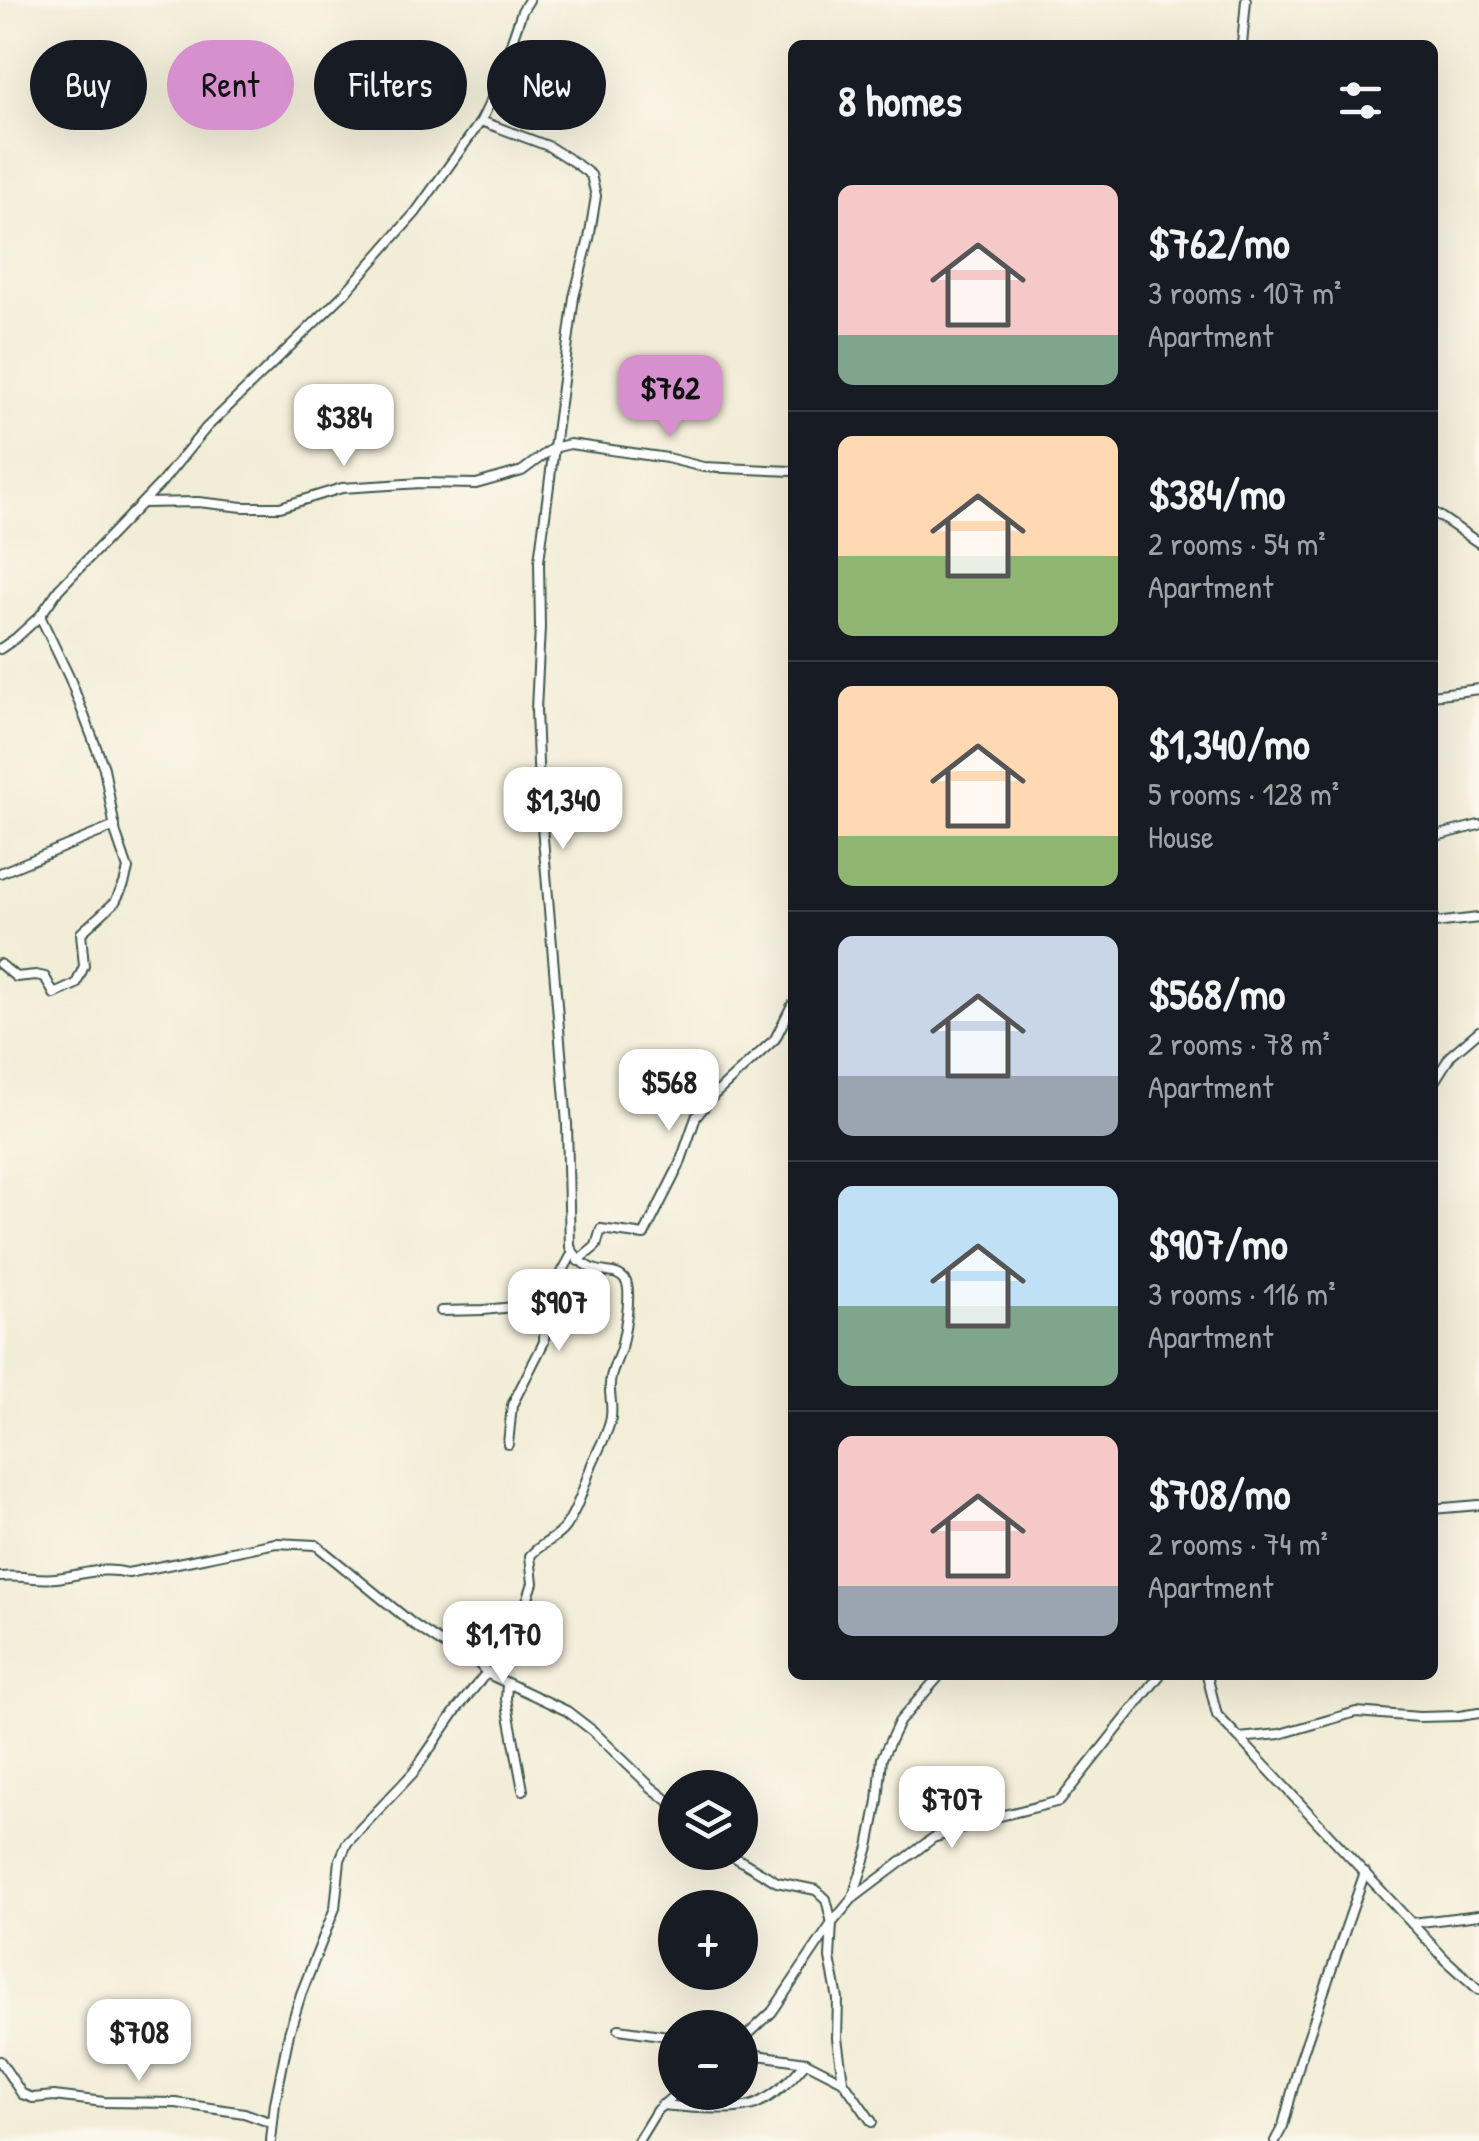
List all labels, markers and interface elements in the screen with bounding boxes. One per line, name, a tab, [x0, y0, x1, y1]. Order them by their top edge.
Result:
chip: Buy	[30, 40, 147, 130]
chip: Rent	[167, 40, 294, 130]
chip: Filters	[314, 40, 467, 130]
chip: New	[487, 40, 606, 130]
text: 8 homes	[838, 72, 962, 129]
icon: filters	[1333, 73, 1388, 128]
text: $762/mo	[1148, 214, 1290, 271]
icon: home	[918, 225, 1038, 345]
text: 3 rooms · 107 m²	[1148, 271, 1341, 314]
text: Apartment	[1148, 314, 1273, 357]
pin: $762	[611, 355, 729, 440]
text: $762	[640, 366, 700, 409]
pin: $384	[285, 384, 403, 469]
text: $384	[316, 395, 372, 438]
text: $384/mo	[1148, 465, 1285, 522]
icon: home	[918, 476, 1038, 596]
text: 2 rooms · 54 m²	[1148, 522, 1326, 565]
text: Apartment	[1148, 565, 1273, 608]
text: $1,340/mo	[1148, 715, 1310, 772]
icon: home	[918, 726, 1038, 846]
pin: $1,340	[482, 767, 644, 852]
text: 5 rooms · 128 m²	[1148, 772, 1339, 815]
text: $1,340	[526, 778, 600, 821]
text: House	[1148, 815, 1214, 858]
text: $568/mo	[1148, 965, 1285, 1022]
icon: home	[918, 976, 1038, 1096]
text: 2 rooms · 78 m²	[1148, 1022, 1330, 1065]
pin: $568	[610, 1049, 728, 1134]
text: $568	[641, 1060, 697, 1103]
text: Apartment	[1148, 1065, 1273, 1108]
text: $907/mo	[1148, 1215, 1288, 1272]
icon: home	[918, 1226, 1038, 1346]
pin: $907	[500, 1269, 618, 1354]
text: 3 rooms · 116 m²	[1148, 1272, 1336, 1315]
text: $907	[530, 1280, 588, 1323]
text: Apartment	[1148, 1315, 1273, 1358]
text: $708/mo	[1148, 1465, 1290, 1522]
icon: home	[918, 1476, 1038, 1596]
text: 2 rooms · 74 m²	[1148, 1522, 1328, 1565]
text: Apartment	[1148, 1565, 1273, 1608]
pin: $1,170	[422, 1601, 584, 1686]
text: $1,170	[465, 1612, 541, 1655]
pin: $707	[893, 1766, 1011, 1851]
map controls	[658, 1770, 758, 2110]
button: layers	[658, 1770, 758, 1870]
text: $707	[921, 1777, 983, 1820]
button: +	[658, 1890, 758, 1990]
pin: $708	[80, 1999, 198, 2084]
text: $708	[109, 2010, 169, 2053]
button: −	[658, 2010, 758, 2110]

